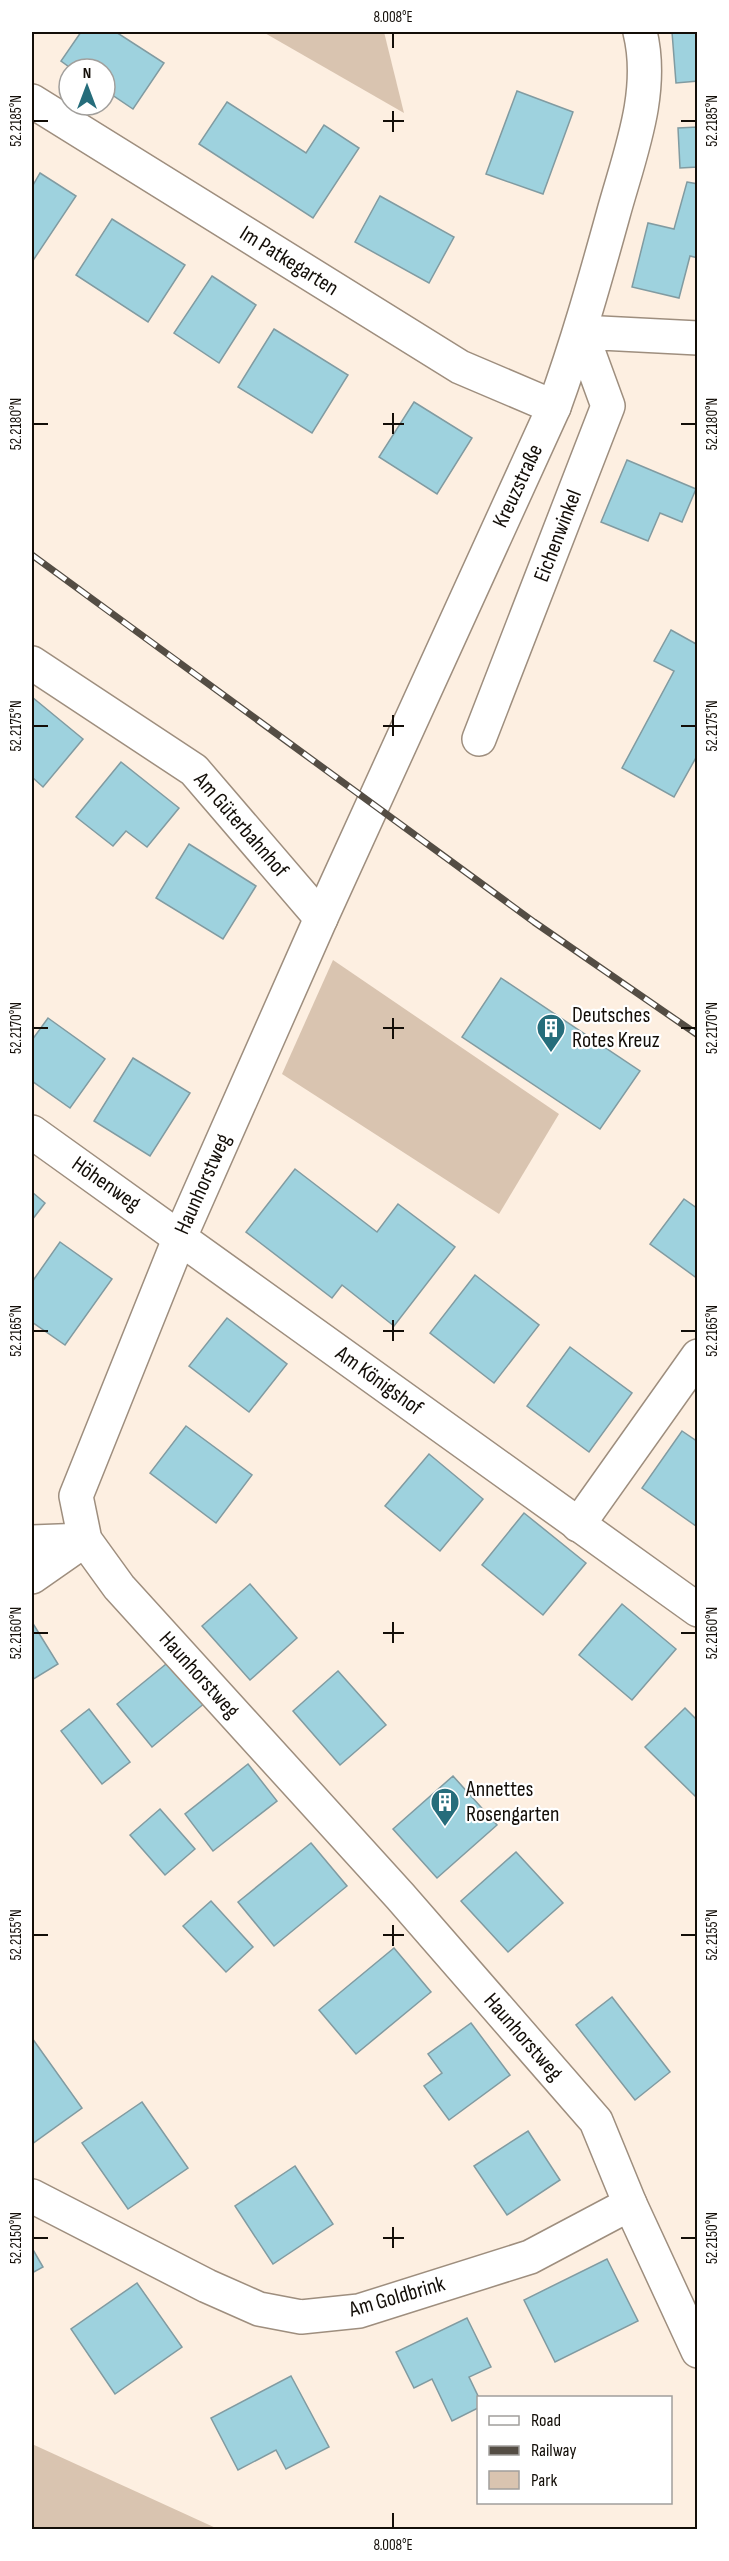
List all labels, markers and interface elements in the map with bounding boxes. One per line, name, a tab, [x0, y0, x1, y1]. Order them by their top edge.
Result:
text: 8.008°E	[373, 8, 413, 27]
north arrow	[57, 57, 117, 117]
text: N	[83, 64, 91, 83]
text: 52.2185°N	[7, 95, 26, 147]
text: 52.2185°N	[703, 95, 722, 147]
street label: Im Patkegarten	[235, 220, 343, 302]
text: 52.2180°N	[7, 398, 26, 450]
text: 52.2180°N	[703, 398, 722, 450]
street label: Kreuzstraße	[487, 440, 549, 532]
street label: Eichenwinkel	[528, 486, 588, 586]
text: 52.2175°N	[7, 700, 26, 752]
text: 52.2175°N	[703, 700, 722, 752]
street label: Am Güterbahnhof	[187, 766, 294, 884]
text: 52.2170°N	[7, 1002, 26, 1054]
place label: Deutsches Rotes Kreuz	[572, 1002, 660, 1054]
text: 52.2170°N	[703, 1002, 722, 1054]
building icon: Deutsches Rotes Kreuz	[535, 1012, 567, 1054]
street label: Haunhorstweg	[169, 1129, 237, 1239]
street label: Höhenweg	[66, 1151, 146, 1218]
text: 52.2165°N	[7, 1305, 26, 1357]
text: 52.2165°N	[703, 1305, 722, 1357]
street label: Am Königshof	[329, 1340, 428, 1422]
text: 52.2160°N	[7, 1607, 26, 1659]
text: 52.2160°N	[703, 1607, 722, 1659]
street label: Haunhorstweg	[153, 1626, 245, 1724]
place label: Annettes Rosengarten	[465, 1776, 560, 1828]
building icon: Annettes Rosengarten	[429, 1786, 461, 1828]
text: 52.2155°N	[7, 1909, 26, 1961]
text: 52.2155°N	[703, 1909, 722, 1961]
street label: Haunhorstweg	[478, 1988, 569, 2087]
text: 52.2150°N	[7, 2212, 26, 2264]
text: 52.2150°N	[703, 2212, 722, 2264]
street label: Am Goldbrink	[345, 2270, 449, 2324]
legend	[477, 2396, 672, 2504]
text: Road	[531, 2410, 561, 2431]
text: Railway	[531, 2440, 576, 2461]
text: Park	[531, 2470, 557, 2491]
text: 8.008°E	[373, 2536, 413, 2555]

